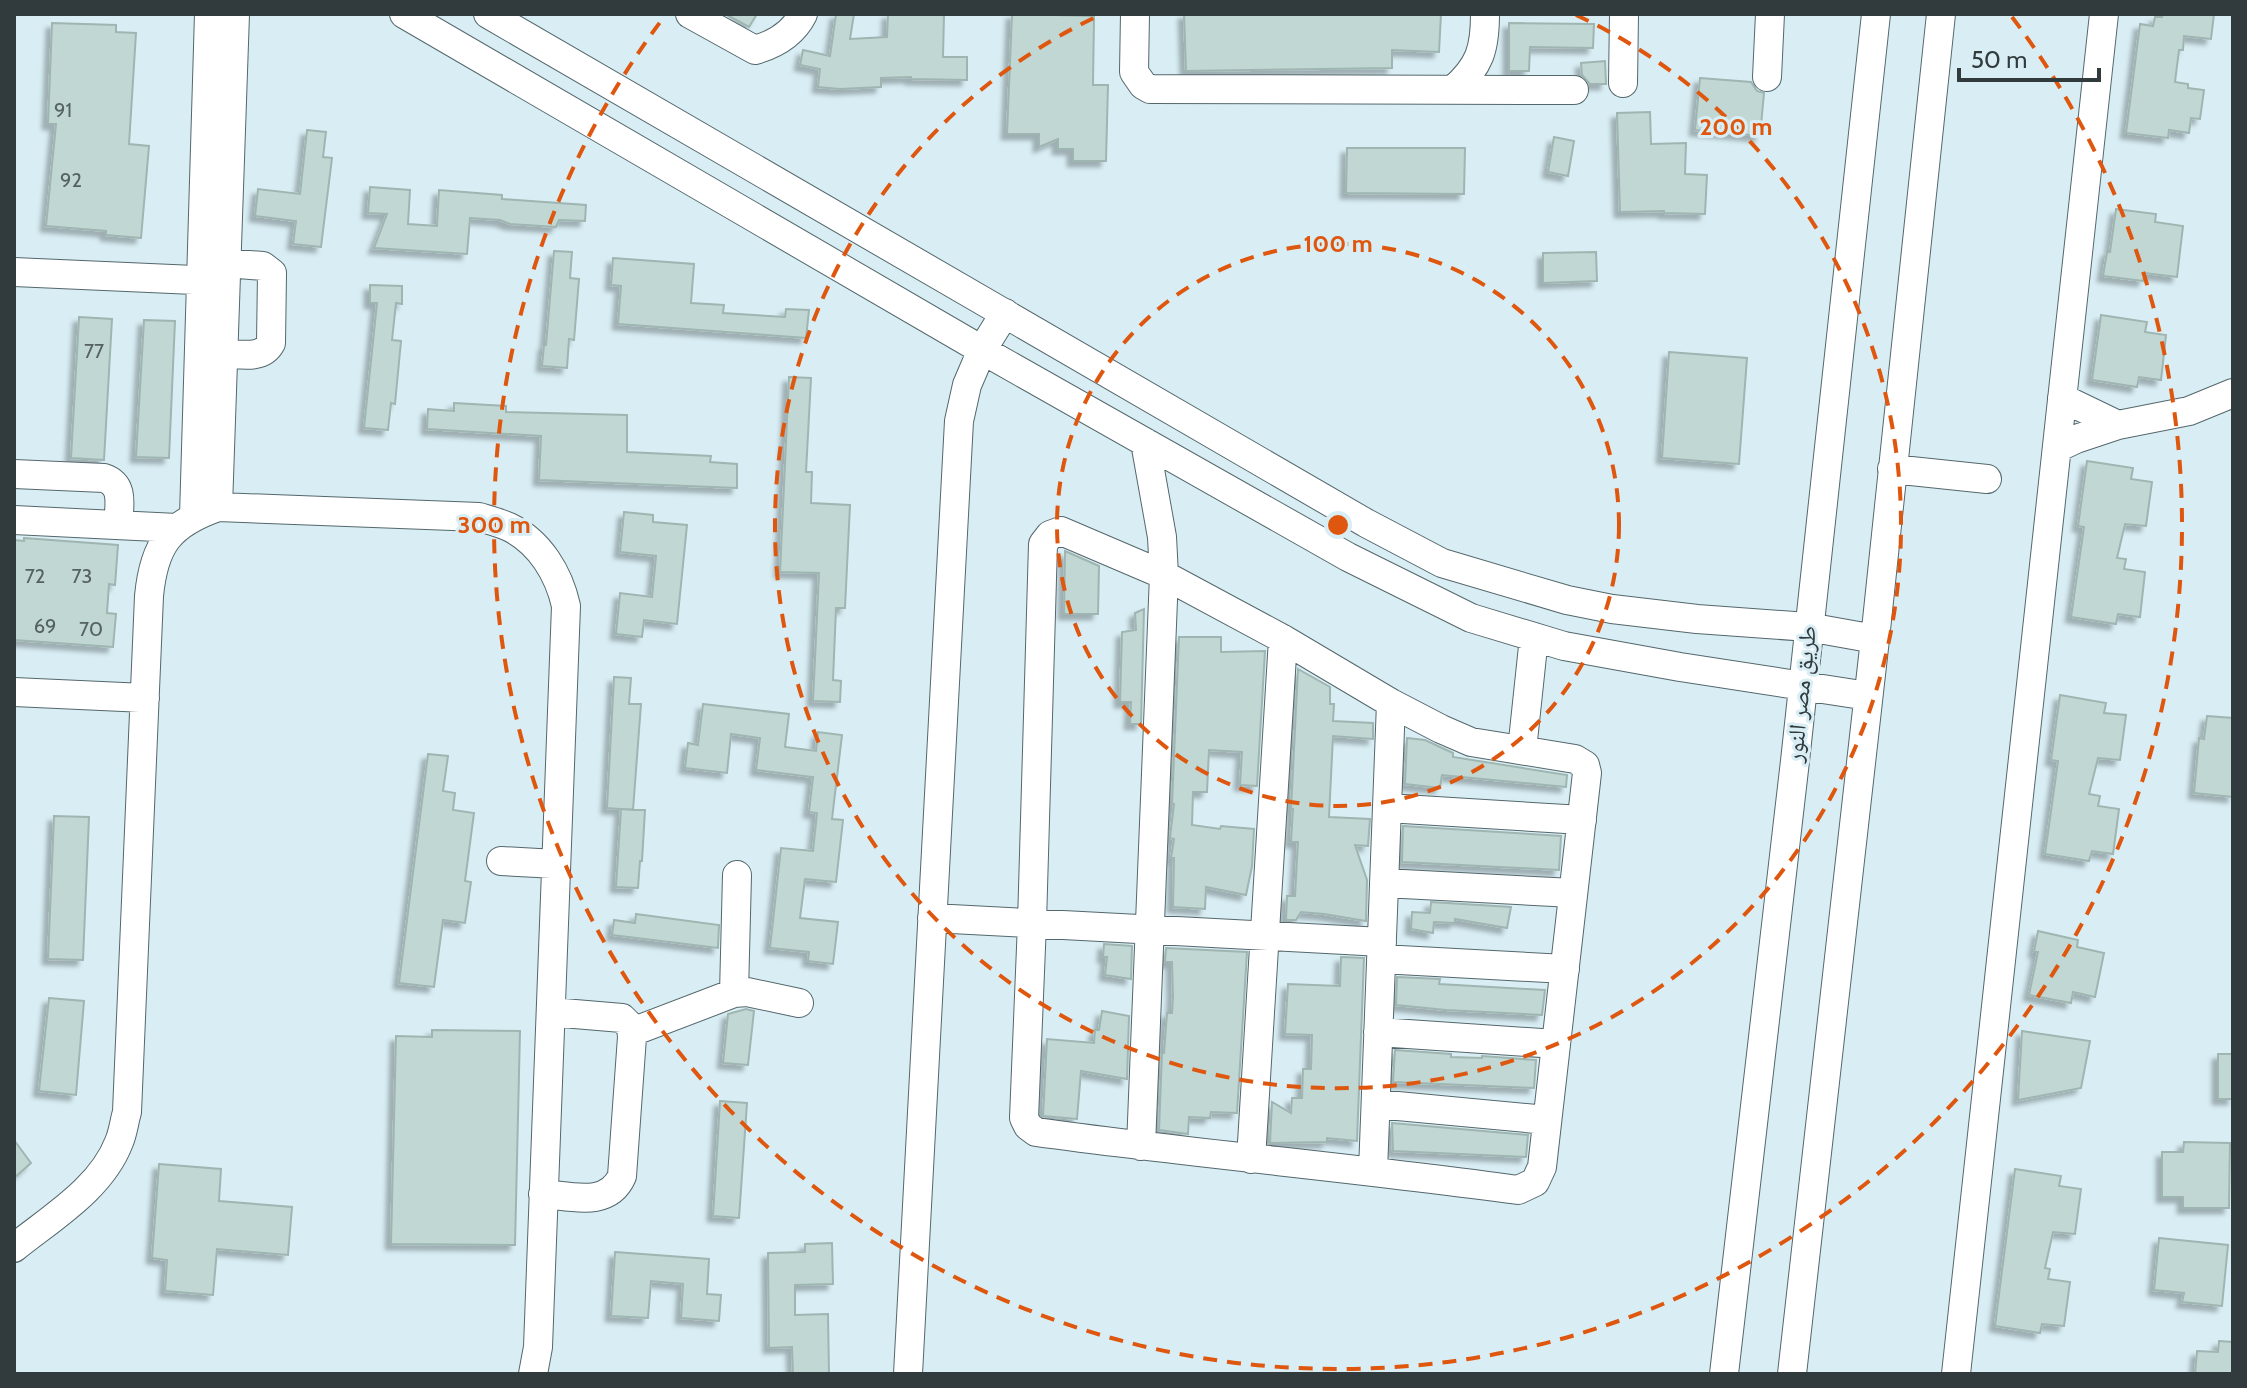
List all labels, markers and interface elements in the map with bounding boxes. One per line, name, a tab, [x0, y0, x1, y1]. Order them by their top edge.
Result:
scale bar	[1959, 32, 2099, 82]
text: 50 m	[1971, 45, 2027, 74]
house number: 91	[54, 98, 72, 122]
text: 200 m	[1700, 112, 1772, 141]
house number: 92	[60, 168, 82, 192]
text: 100 m	[1303, 229, 1373, 258]
house number: 77	[84, 339, 104, 363]
text: 300 m	[457, 510, 531, 539]
centre of rings	[1324, 511, 1352, 539]
house number: 72	[25, 564, 45, 588]
house number: 73	[72, 564, 92, 588]
house number: 69	[34, 614, 56, 638]
house number: 70	[79, 617, 103, 641]
street label: طريق مصر النور	[1779, 624, 1822, 765]

